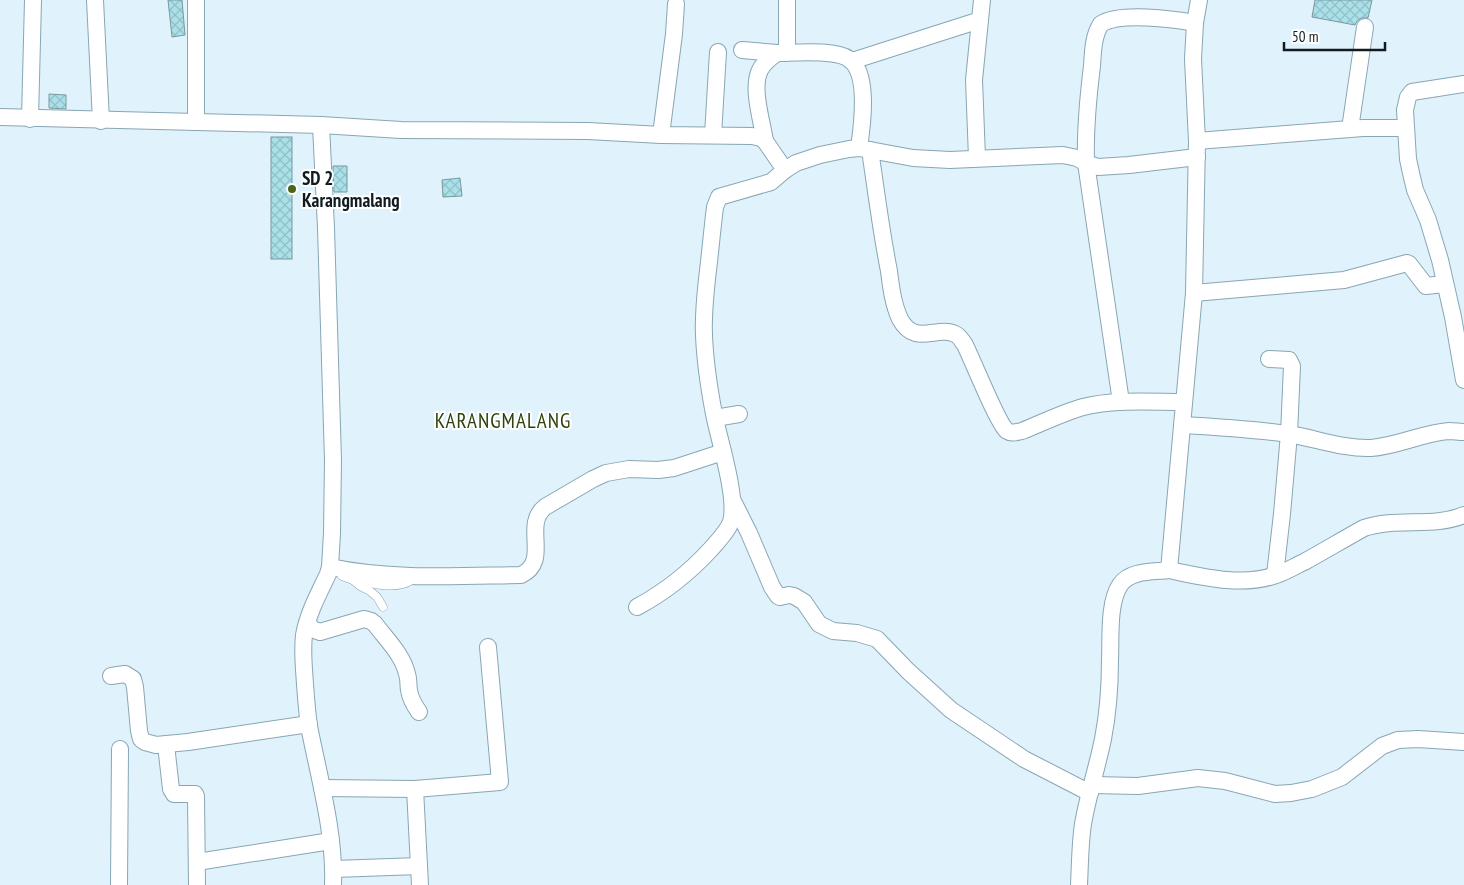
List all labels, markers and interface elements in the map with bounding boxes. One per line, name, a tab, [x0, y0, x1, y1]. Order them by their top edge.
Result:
scale bar	[1284, 20, 1385, 52]
text: 50 m	[1292, 27, 1318, 46]
place label: SD 2 Karangmalang	[302, 166, 400, 212]
marker: SD 2 Karangmalang	[286, 183, 298, 195]
district label: KARANGMALANG	[435, 407, 571, 434]

